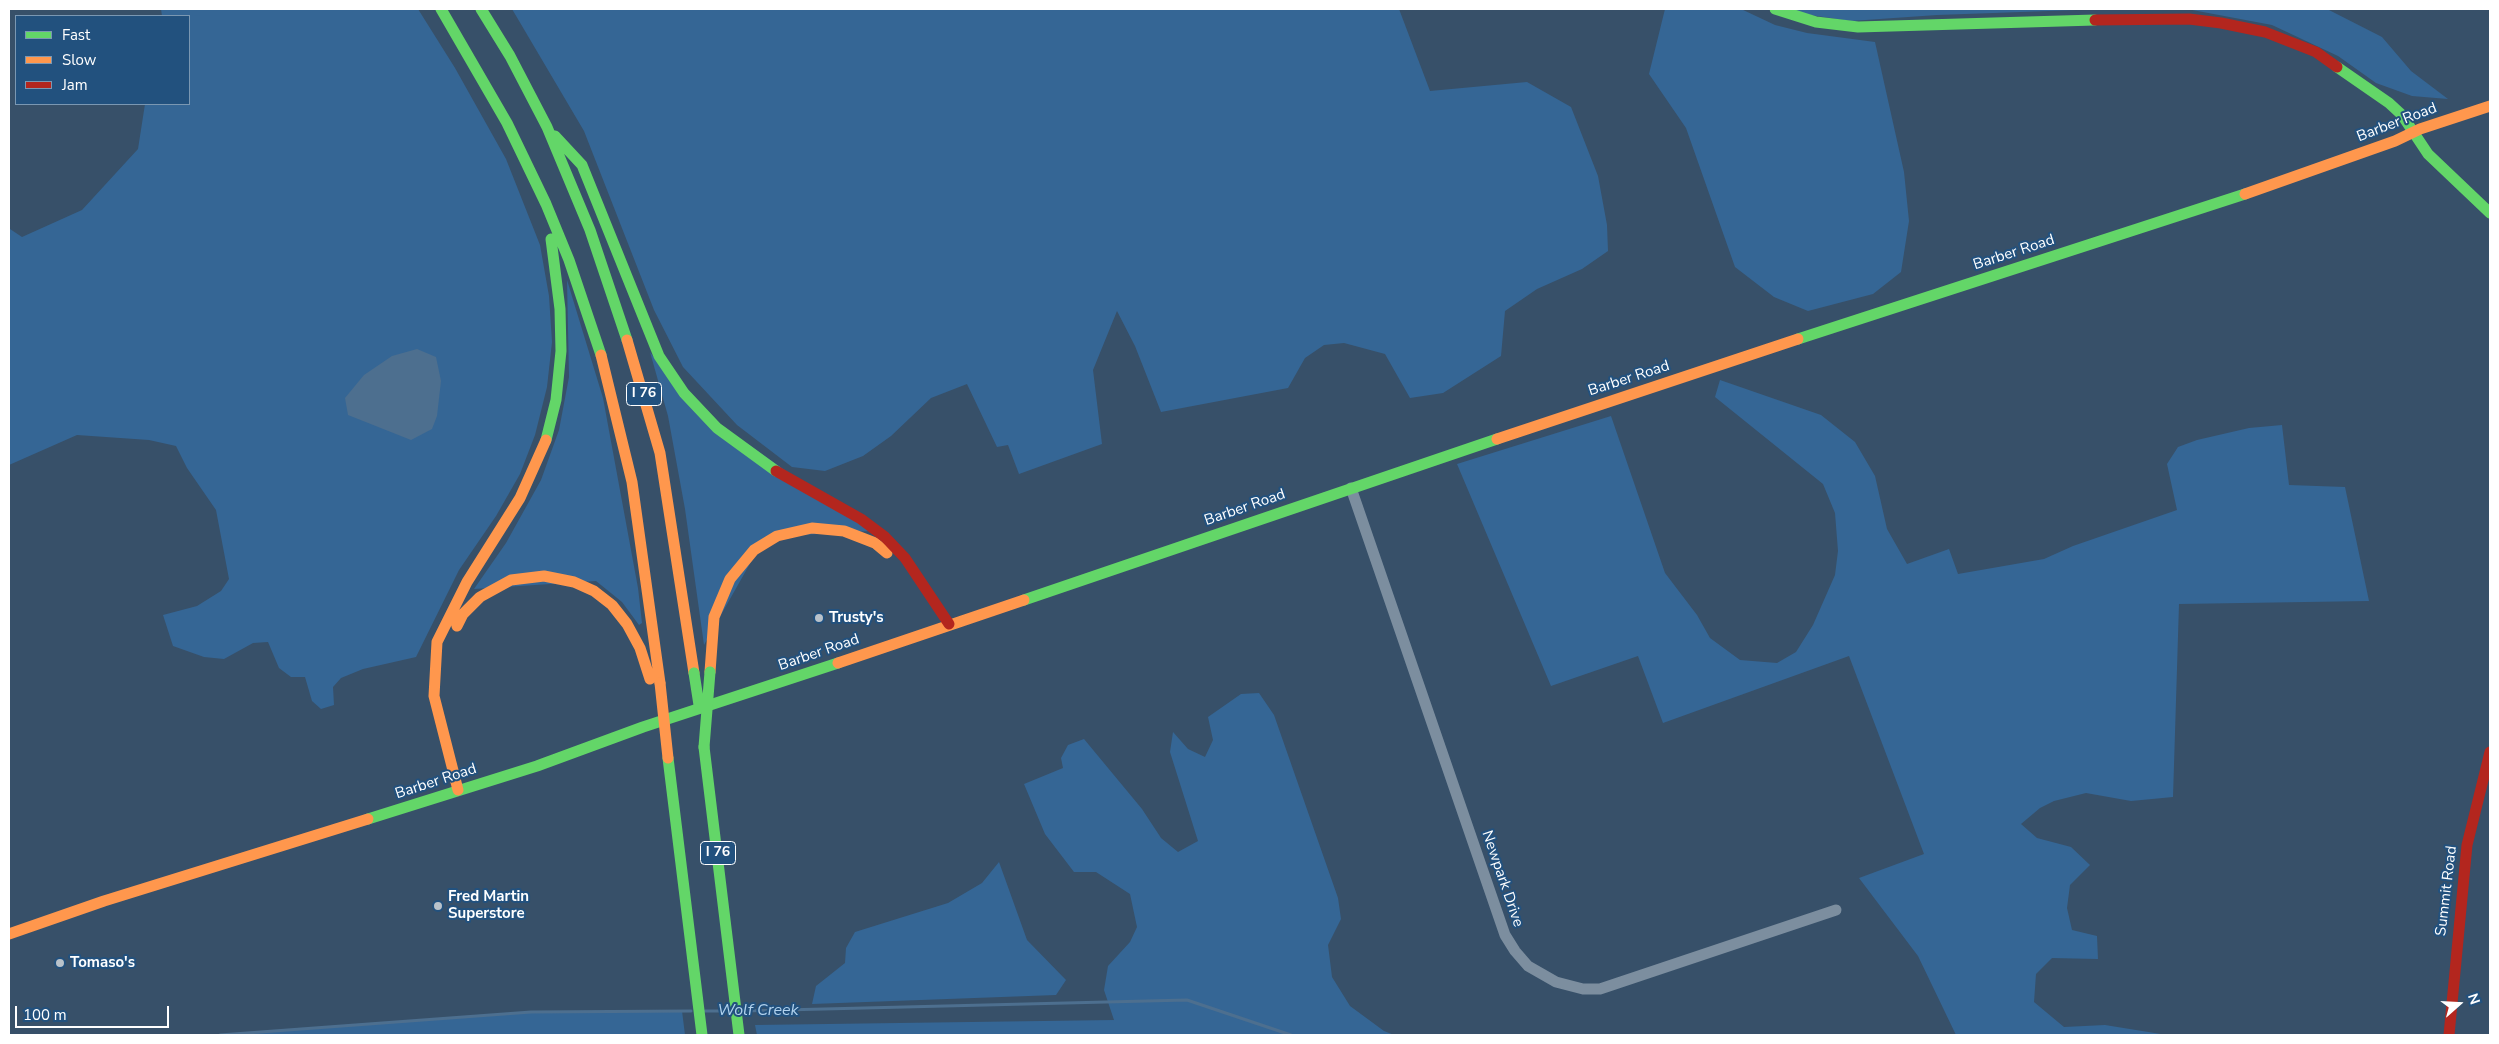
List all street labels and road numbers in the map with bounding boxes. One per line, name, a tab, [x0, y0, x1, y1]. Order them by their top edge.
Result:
street label: Barber Road	[2354, 99, 2440, 147]
street label: Barber Road	[1971, 231, 2057, 275]
street label: Barber Road	[1586, 357, 1672, 401]
road number: I 76	[626, 382, 662, 406]
street label: Barber Road	[1202, 486, 1288, 530]
street label: Barber Road	[776, 631, 862, 675]
street label: Barber Road	[393, 760, 479, 804]
street label: Newpark Drive	[1477, 829, 1527, 929]
road number: I 76	[700, 841, 736, 864]
street label: Summit Road	[2433, 845, 2461, 937]

